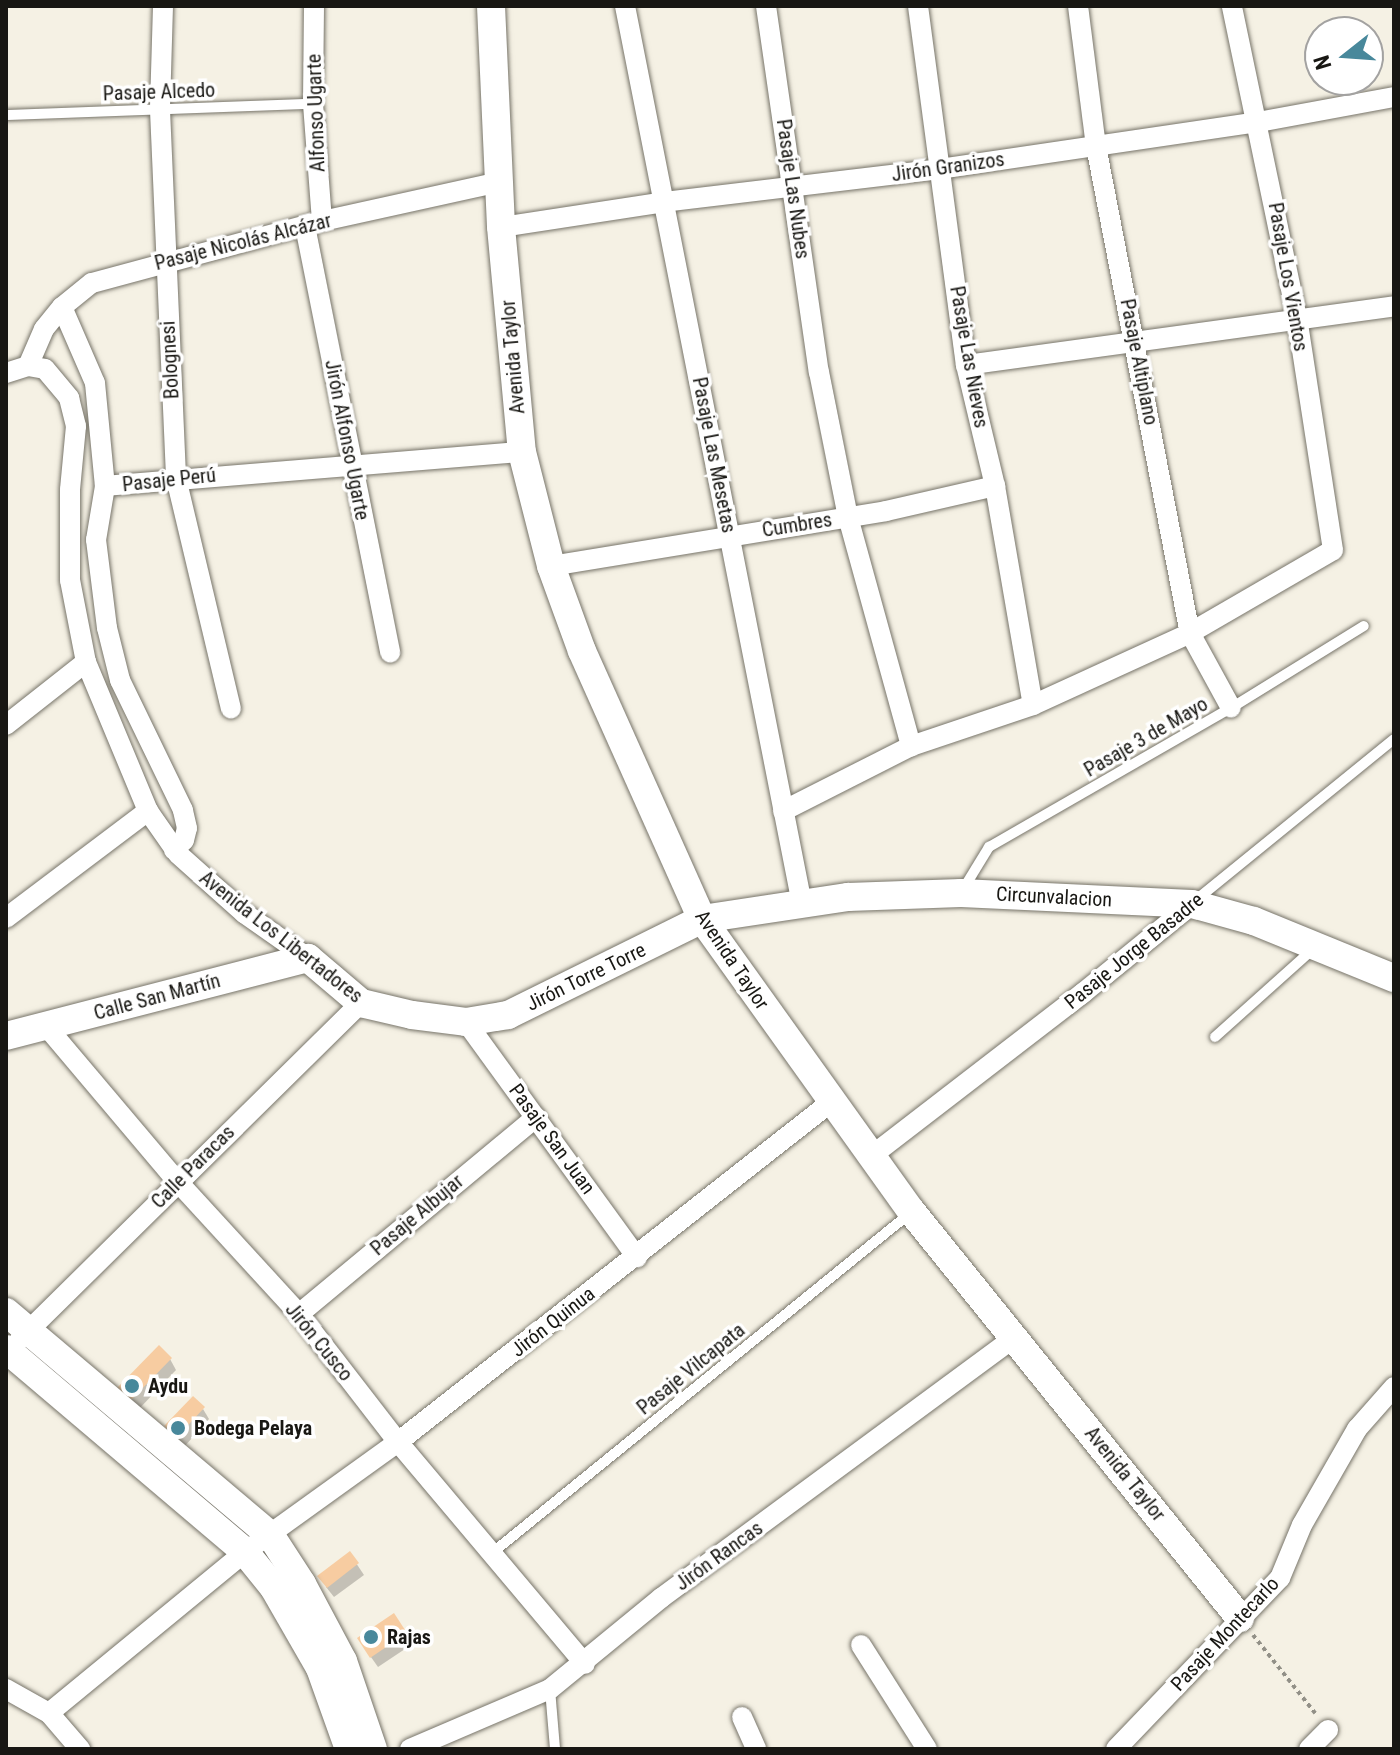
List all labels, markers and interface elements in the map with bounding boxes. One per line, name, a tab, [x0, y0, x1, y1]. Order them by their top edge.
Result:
north arrow	[1304, 16, 1384, 96]
text: N	[1309, 52, 1336, 73]
street label: Alfonso Ugarte	[302, 53, 330, 173]
street label: Pasaje Alcedo	[102, 78, 216, 106]
street label: Pasaje Las Nubes	[771, 118, 815, 260]
street label: Jirón Granizos	[890, 147, 1006, 187]
street label: Pasaje Los Vientos	[1263, 201, 1313, 353]
street label: Pasaje Nicolás Alcázar	[152, 208, 334, 276]
street label: Pasaje Las Nieves	[945, 284, 993, 430]
street label: Pasaje Altiplano	[1115, 297, 1163, 427]
street label: Avenida Taylor	[496, 299, 530, 415]
street label: Bolognesi	[156, 320, 184, 400]
street label: Jirón Alfonso Ugarte	[320, 358, 374, 522]
street label: Pasaje Las Mesetas	[687, 375, 741, 535]
street label: Pasaje Perú	[121, 463, 217, 497]
street label: Cumbres	[760, 508, 834, 542]
street label: Pasaje 3 de Mayo	[1080, 692, 1212, 782]
street label: Avenida Los Libertadores	[195, 866, 367, 1008]
street label: Circunvalacion	[995, 882, 1113, 912]
street label: Pasaje Jorge Basadre	[1060, 888, 1208, 1014]
street label: Avenida Taylor	[690, 906, 774, 1014]
street label: Jirón Torre Torre	[522, 938, 650, 1016]
street label: Calle San Martín	[91, 969, 223, 1025]
street label: Pasaje San Juan	[504, 1079, 600, 1199]
street label: Calle Paracas	[146, 1120, 240, 1214]
street label: Pasaje Albujar	[366, 1169, 468, 1261]
street label: Jirón Quinua	[506, 1282, 600, 1362]
street label: Jirón Cusco	[280, 1298, 358, 1386]
street label: Pasaje Vilcapata	[632, 1318, 750, 1420]
place label: Aydu	[148, 1374, 188, 1398]
marker: Aydu	[123, 1377, 141, 1395]
place label: Bodega Pelaya	[194, 1416, 312, 1440]
marker: Bodega Pelaya	[169, 1419, 187, 1437]
street label: Avenida Taylor	[1079, 1422, 1171, 1526]
street label: Jirón Rancas	[671, 1516, 767, 1596]
street label: Pasaje Montecarlo	[1166, 1572, 1284, 1696]
place label: Rajas	[387, 1625, 431, 1649]
marker: Rajas	[362, 1628, 380, 1646]

